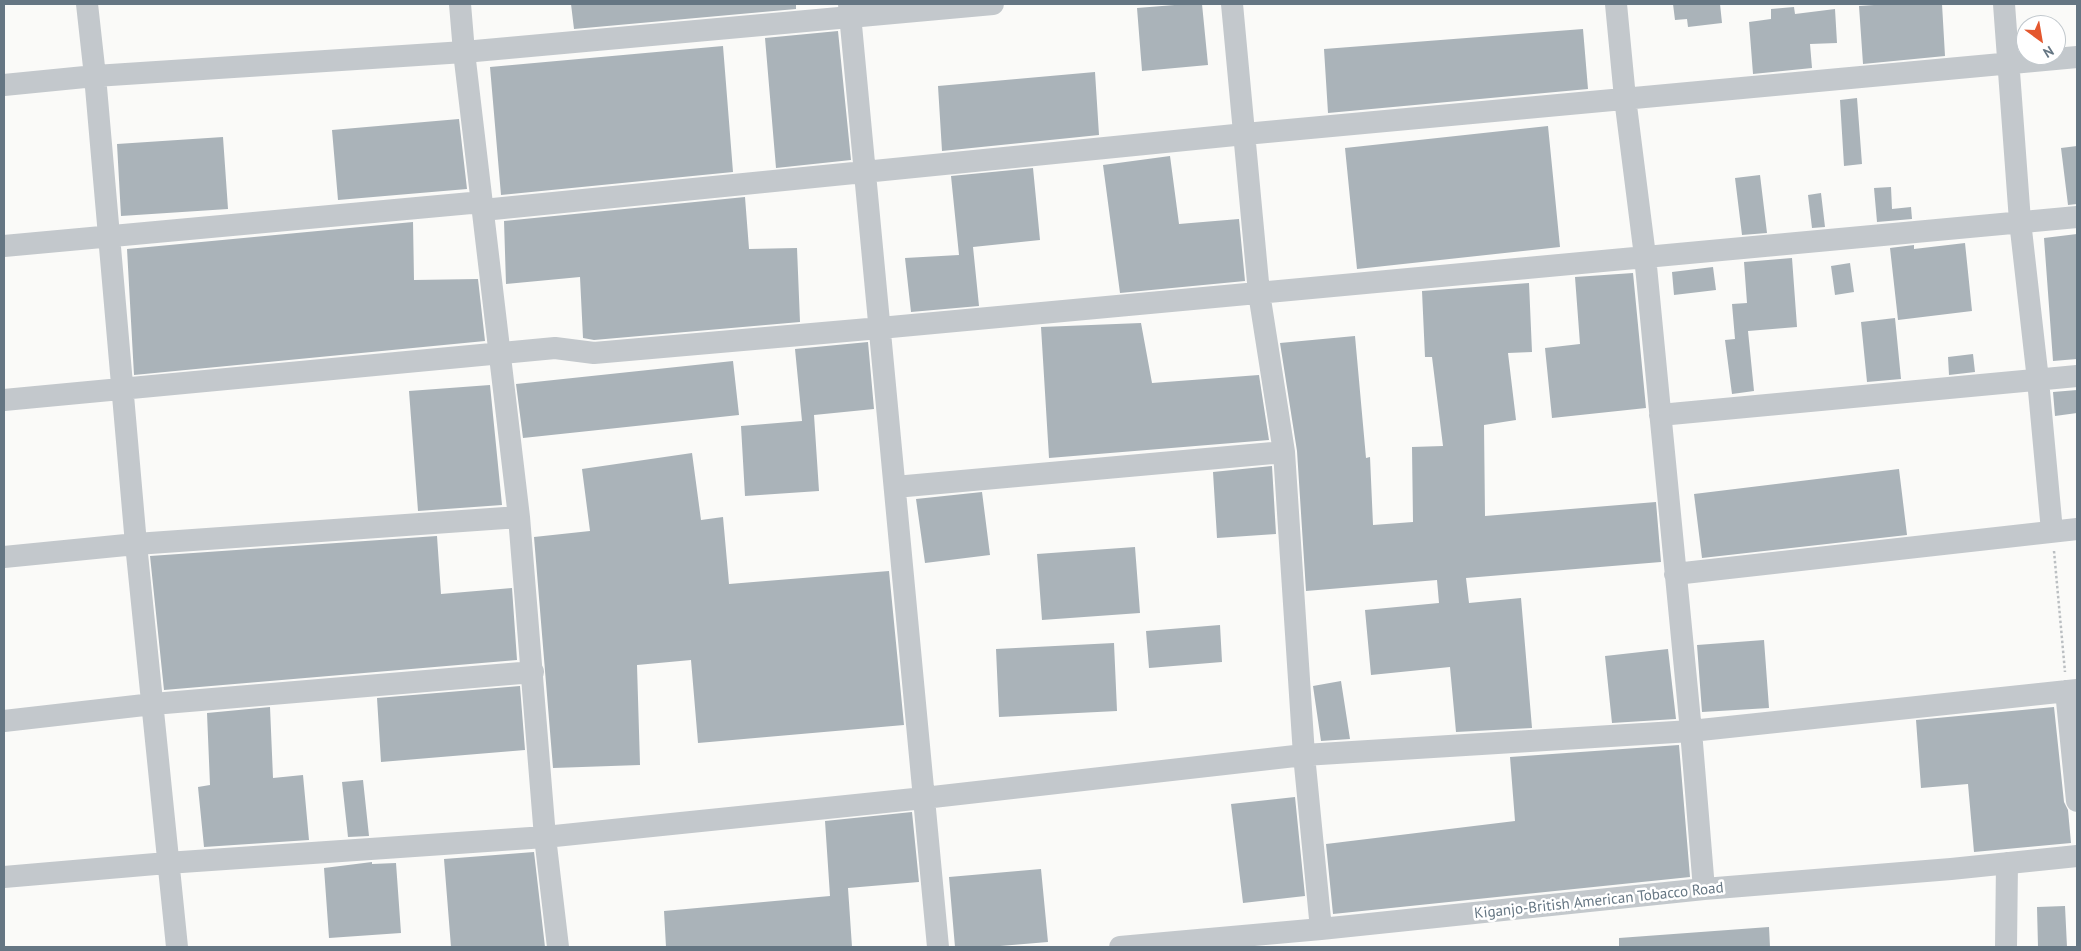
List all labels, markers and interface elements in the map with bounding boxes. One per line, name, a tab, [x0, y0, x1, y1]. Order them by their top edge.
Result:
north arrow	[2016, 15, 2066, 65]
text: N	[2040, 42, 2057, 62]
street label: Kiganjo-British American Tobacco Road	[1473, 879, 1725, 923]

